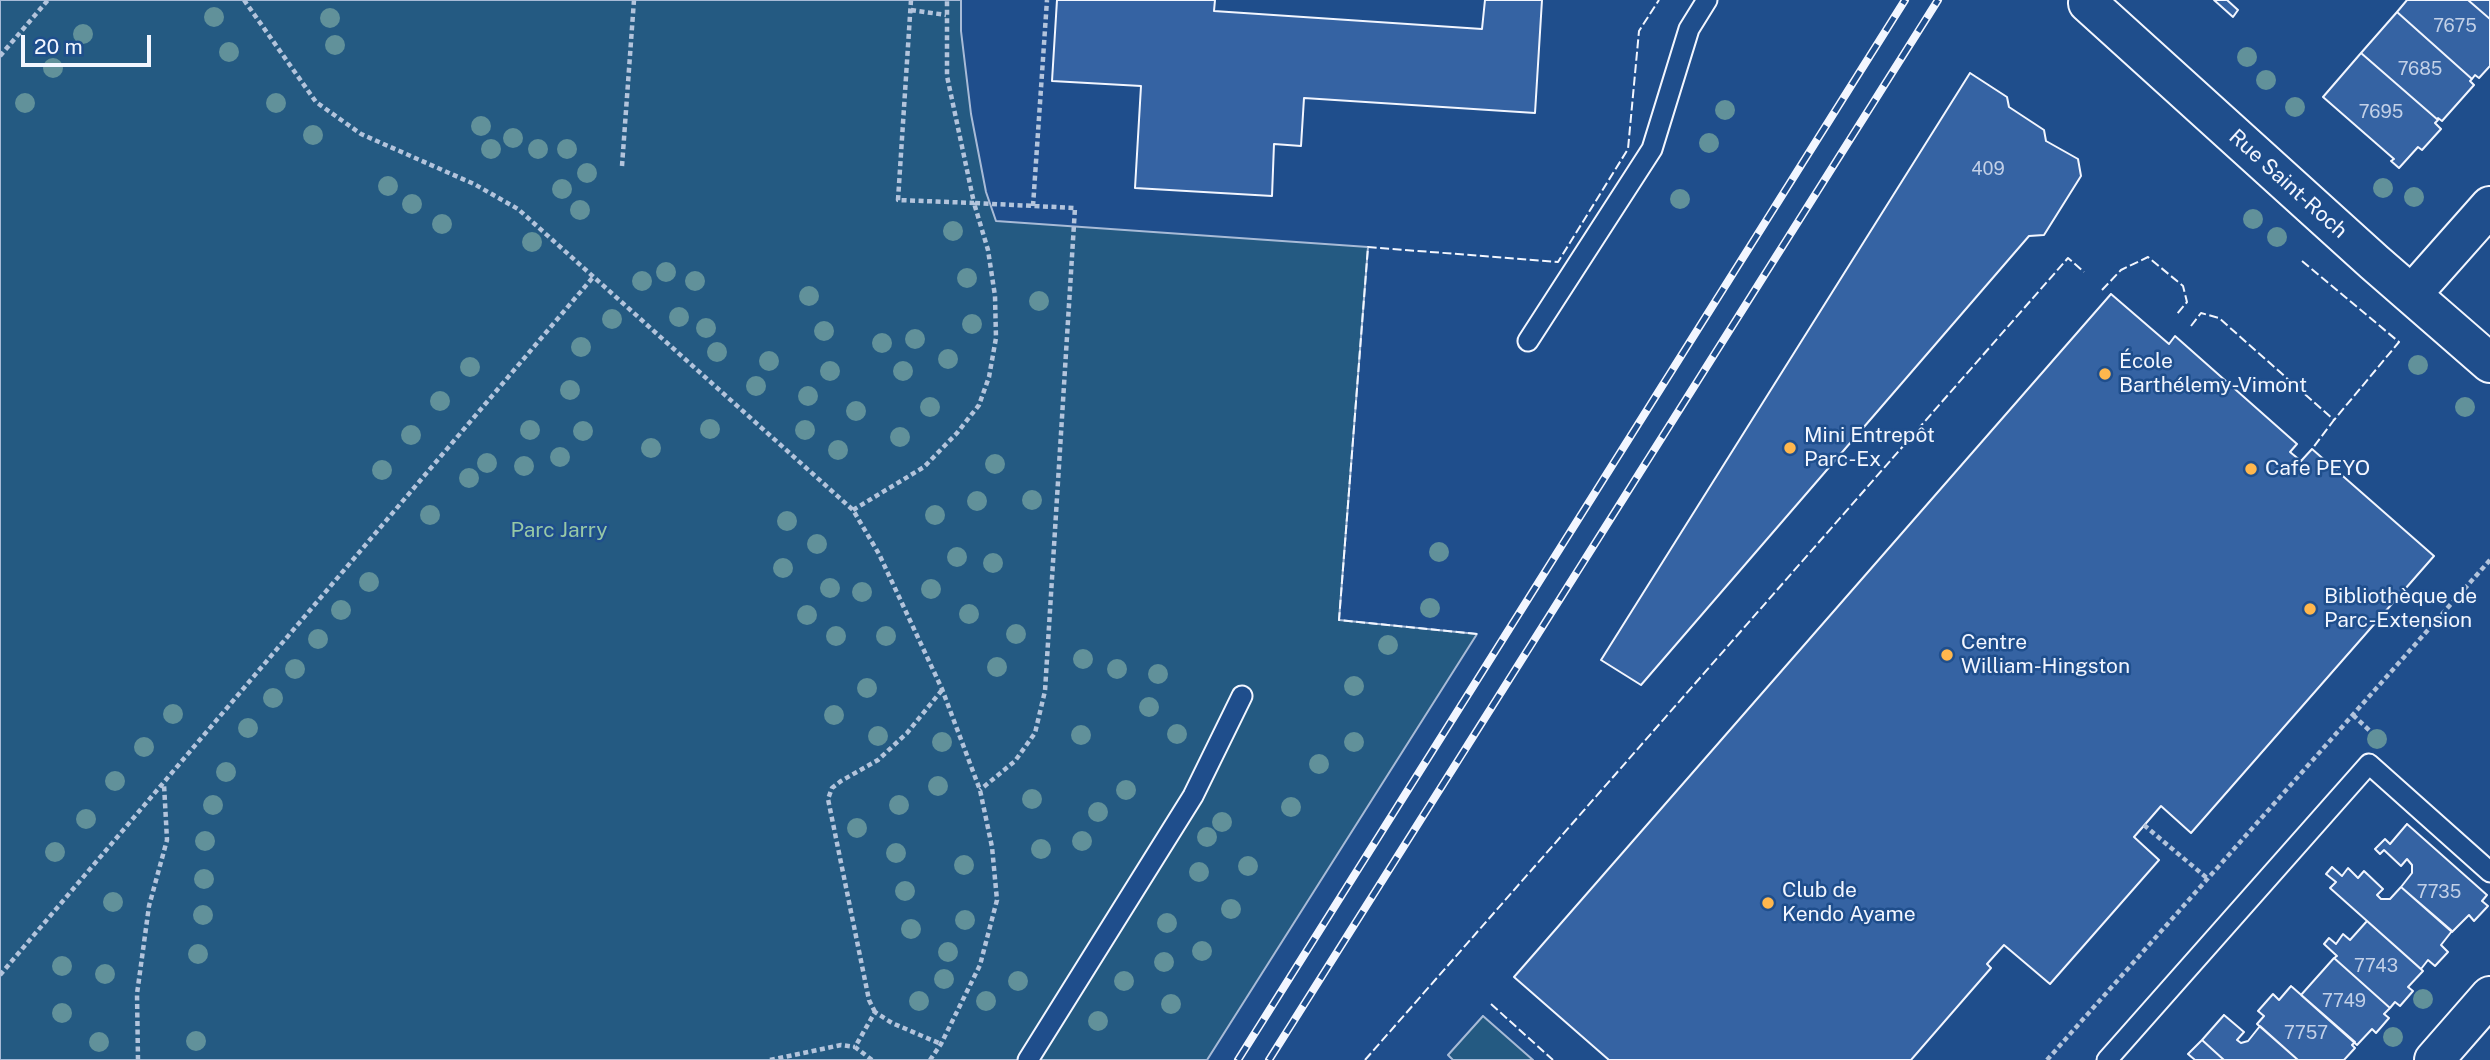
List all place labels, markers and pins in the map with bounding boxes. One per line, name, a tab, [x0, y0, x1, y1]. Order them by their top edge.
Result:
place label: École Barthélemy-Vimont	[2119, 349, 2307, 399]
marker: École Barthélemy-Vimont	[2097, 366, 2113, 382]
place label: Mini Entrepôt Parc-Ex	[1804, 423, 1935, 473]
marker: Mini Entrepôt Parc-Ex	[1782, 440, 1798, 456]
place label: Cafe PEYO	[2265, 456, 2370, 482]
marker: Cafe PEYO	[2243, 461, 2259, 477]
place label: Bibliothèque de Parc-Extension	[2324, 584, 2477, 634]
marker: Bibliothèque de Parc-Extension	[2302, 601, 2318, 617]
place label: Centre William-Hingston	[1961, 630, 2130, 680]
marker: Centre William-Hingston	[1939, 647, 1955, 663]
place label: Club de Kendo Ayame	[1782, 878, 1916, 928]
marker: Club de Kendo Ayame	[1760, 895, 1776, 911]

